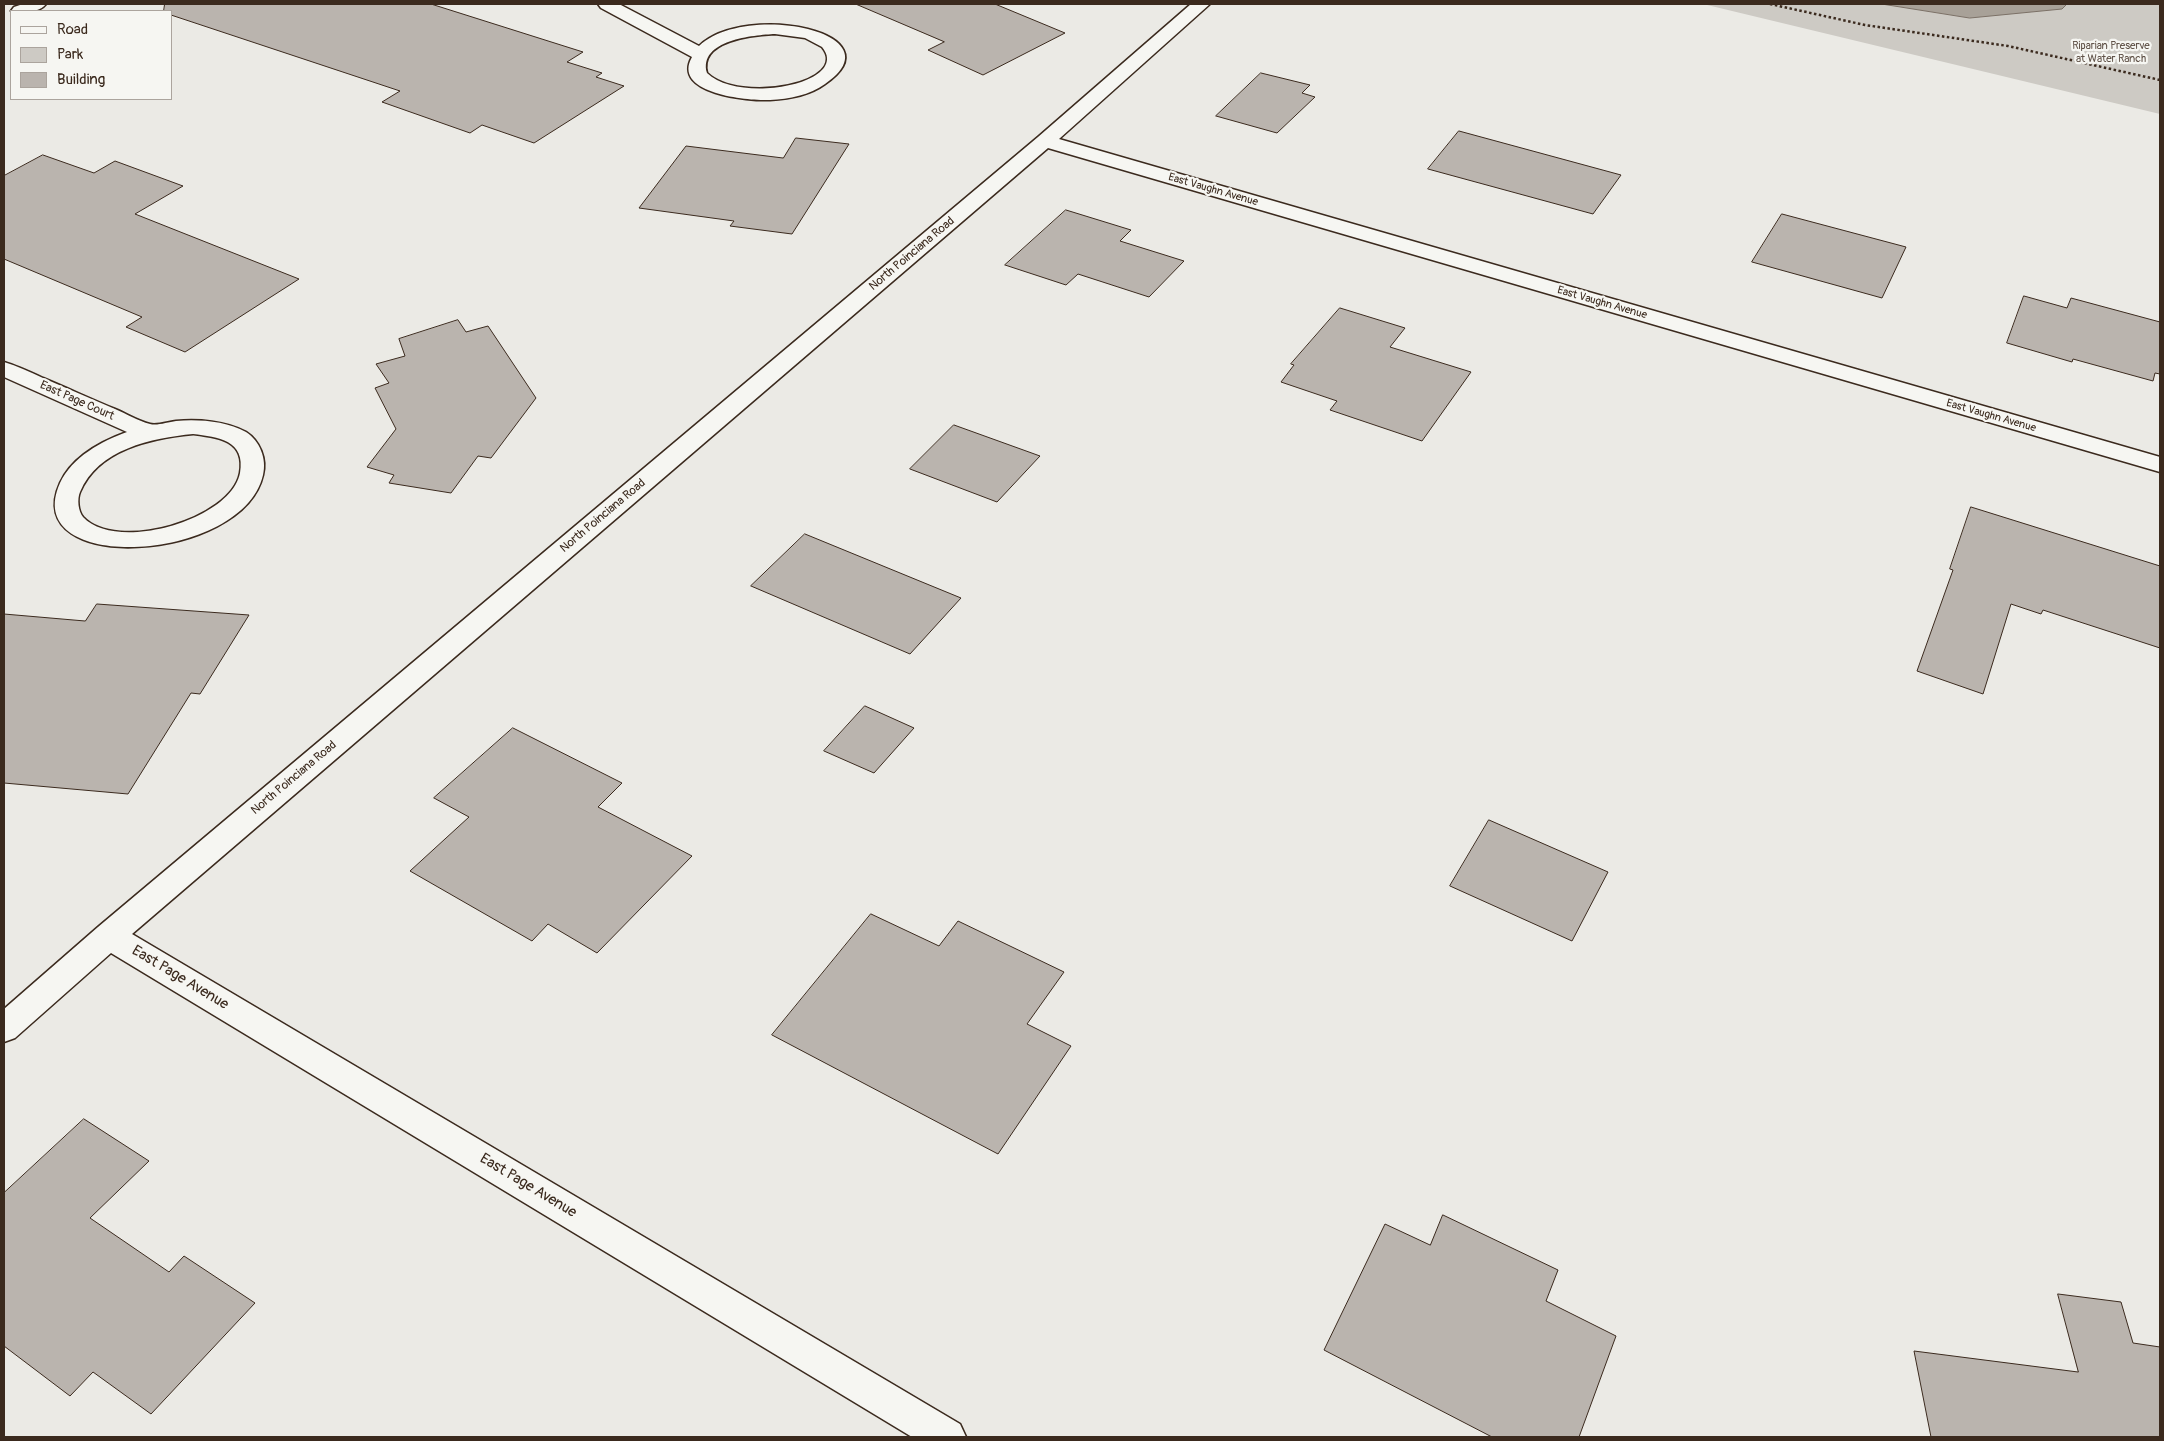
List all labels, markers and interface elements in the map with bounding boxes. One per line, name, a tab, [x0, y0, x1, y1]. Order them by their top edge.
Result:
legend	[10, 10, 172, 100]
text: Road	[57, 20, 88, 39]
park label: Riparian Preserve at Water Ranch	[2072, 39, 2150, 65]
text: Park	[57, 45, 83, 64]
text: Building	[57, 70, 105, 89]
street label: East Vaughn Avenue	[1167, 171, 1259, 209]
street label: North Poinciana Road	[866, 214, 958, 294]
street label: East Vaughn Avenue	[1556, 284, 1648, 322]
street label: East Page Court	[38, 378, 116, 424]
street label: East Vaughn Avenue	[1945, 397, 2037, 435]
street label: North Poinciana Road	[557, 476, 649, 556]
street label: North Poinciana Road	[248, 738, 340, 818]
street label: East Page Avenue	[128, 942, 232, 1014]
street label: East Page Avenue	[476, 1150, 580, 1222]

